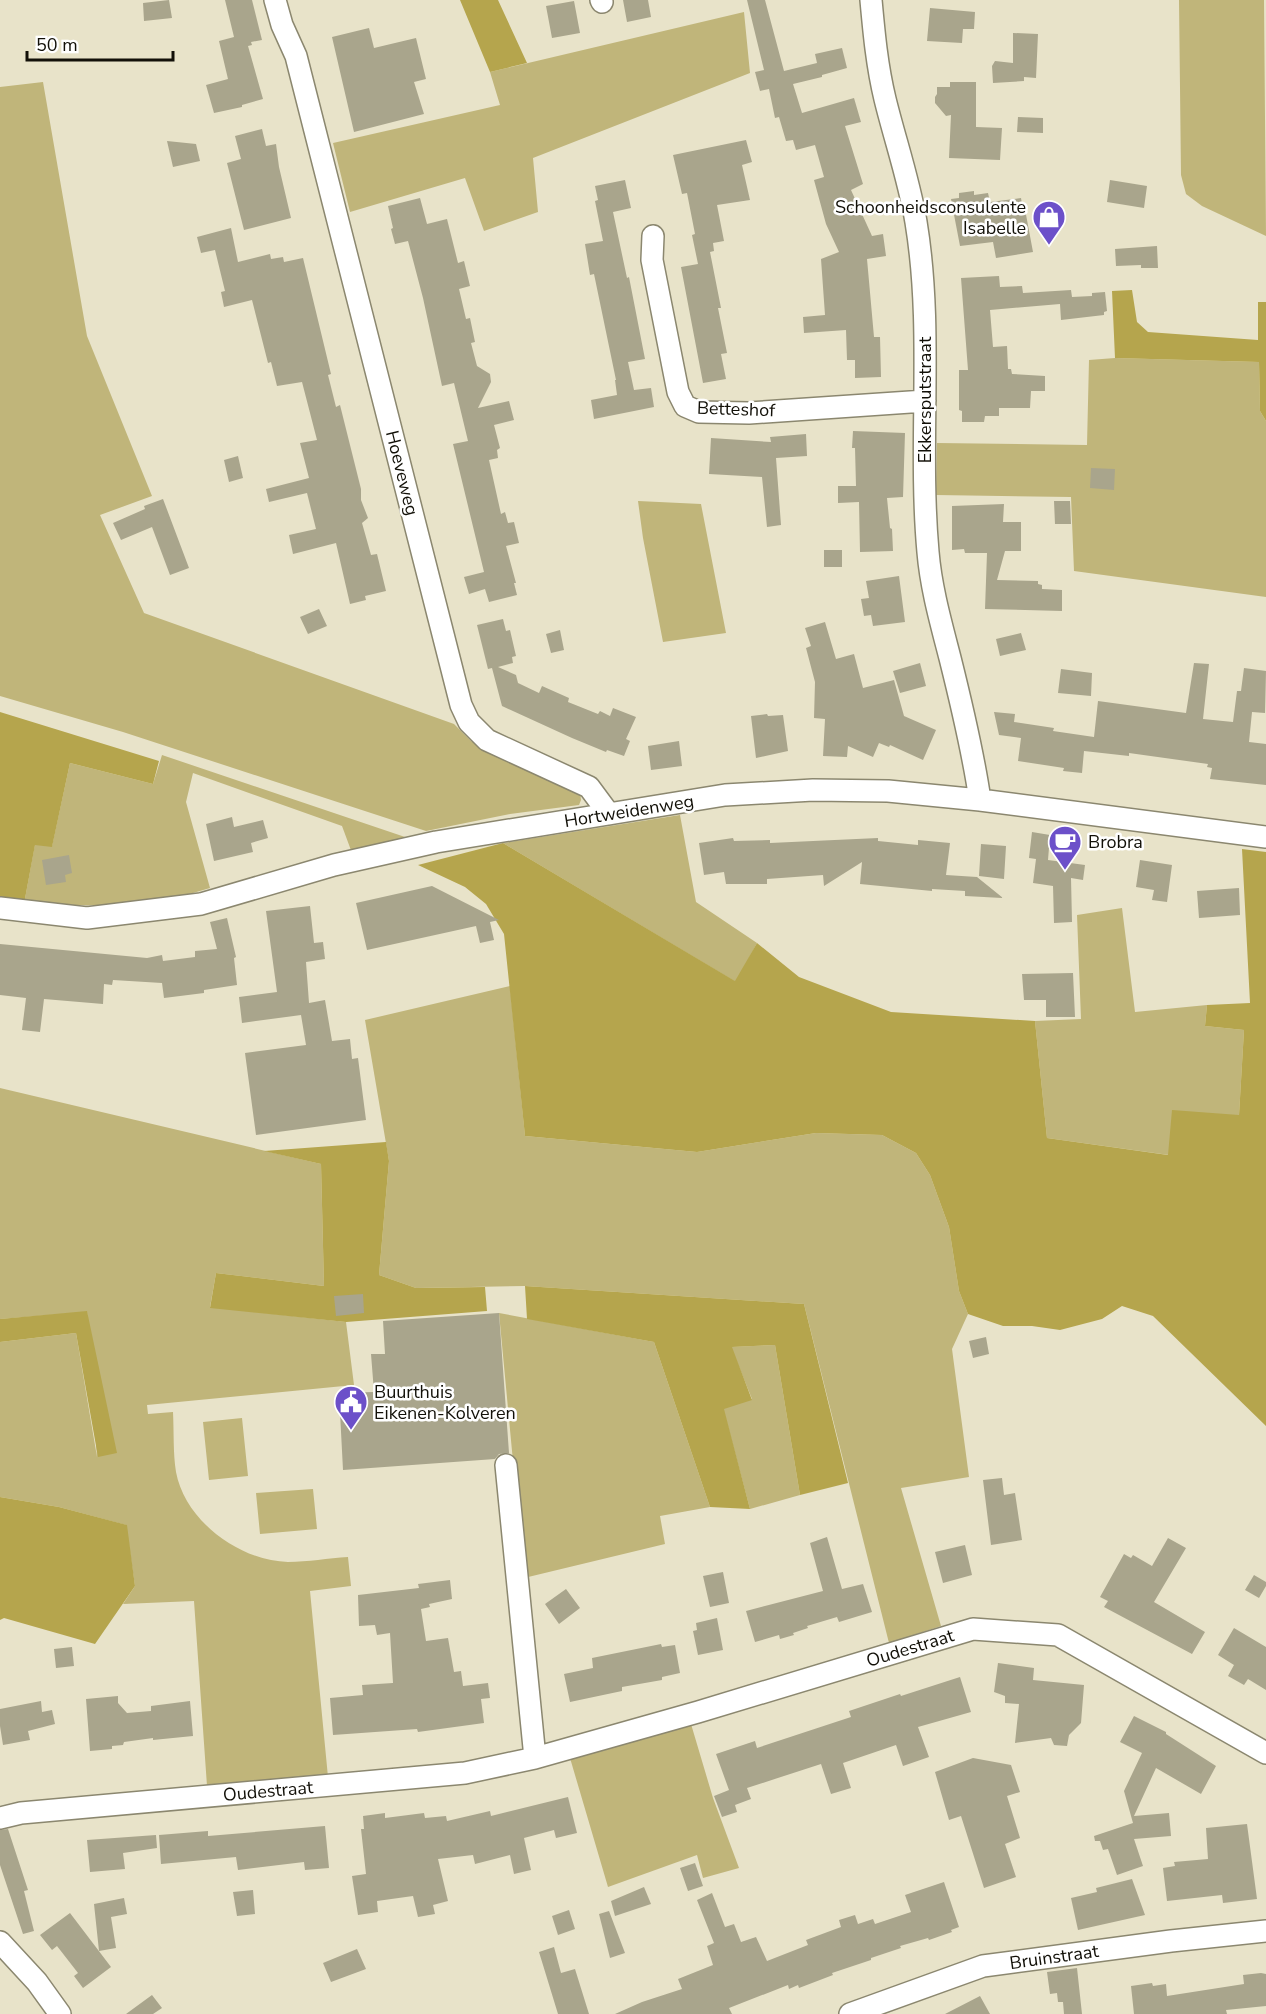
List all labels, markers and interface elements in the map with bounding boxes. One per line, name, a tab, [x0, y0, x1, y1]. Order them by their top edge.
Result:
scale bar	[27, 24, 172, 62]
text: 50 m	[36, 33, 78, 57]
place label: Schoonheidsconsulente Isabelle	[835, 195, 1026, 240]
shop icon: Schoonheidsconsulente Isabelle	[1031, 199, 1067, 246]
street label: Ekkersputstraat	[913, 336, 937, 463]
street label: Betteshof	[696, 396, 777, 422]
street label: Hoeveweg	[380, 428, 424, 518]
street label: Hortweidenweg	[562, 789, 696, 833]
cafe icon: Brobra	[1047, 824, 1083, 871]
place label: Brobra	[1088, 830, 1143, 854]
place label: Buurthuis Eikenen-Kolveren	[374, 1380, 516, 1425]
public building icon: Buurthuis Eikenen-Kolveren	[333, 1384, 369, 1431]
street label: Oudestraat	[863, 1623, 957, 1673]
street label: Oudestraat	[222, 1775, 315, 1807]
street label: Bruinstraat	[1008, 1939, 1101, 1975]

